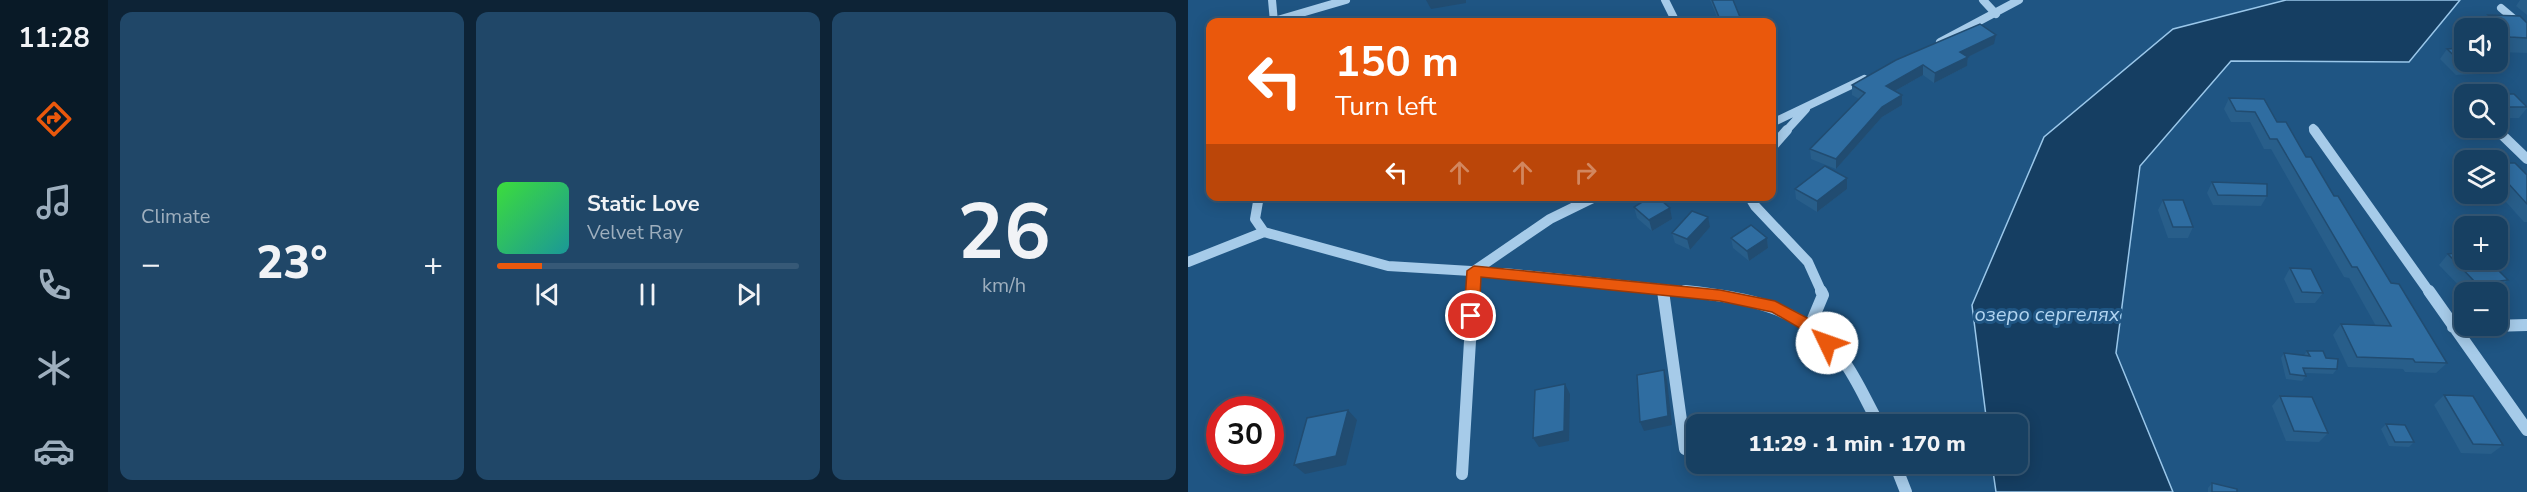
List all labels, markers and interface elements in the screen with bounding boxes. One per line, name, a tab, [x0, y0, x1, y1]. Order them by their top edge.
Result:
map controls	[2454, 18, 2508, 336]
button: sound	[2454, 18, 2508, 72]
text: 11:28	[18, 20, 90, 57]
text: 150 m	[1335, 34, 1459, 91]
icon: left	[1236, 42, 1314, 120]
button: search	[2454, 84, 2508, 138]
text: Turn left	[1335, 88, 1436, 125]
icon: directions	[33, 98, 75, 140]
button: layers	[2454, 150, 2508, 204]
icon: left	[1380, 156, 1413, 189]
icon: ahead	[1443, 156, 1476, 189]
icon: ahead	[1506, 156, 1539, 189]
icon: right	[1569, 156, 1602, 189]
text: 26	[957, 179, 1051, 286]
icon: music	[33, 181, 75, 223]
text: Static Love	[587, 189, 700, 219]
text: Climate	[141, 203, 210, 230]
button: +	[2454, 216, 2508, 270]
text: Velvet Ray	[587, 219, 683, 246]
text: 23°	[256, 233, 328, 294]
text: −	[141, 242, 161, 287]
text: +	[423, 242, 443, 287]
icon: phone	[33, 264, 75, 306]
text: km/h	[982, 272, 1026, 299]
icon: previous	[531, 278, 564, 311]
icon: pause	[631, 278, 664, 311]
icon: next	[732, 278, 765, 311]
button: −	[2454, 282, 2508, 336]
pin	[1445, 290, 1496, 341]
icon: arrive	[1454, 299, 1487, 332]
water label: озеро сергелях	[1974, 301, 2120, 328]
position arrow	[1795, 311, 1859, 375]
icon: climate	[33, 347, 75, 389]
speed limit sign: 30	[1206, 396, 1284, 474]
text: 11:29 · 1 min · 170 m	[1748, 429, 1966, 459]
icon: car	[33, 430, 75, 472]

